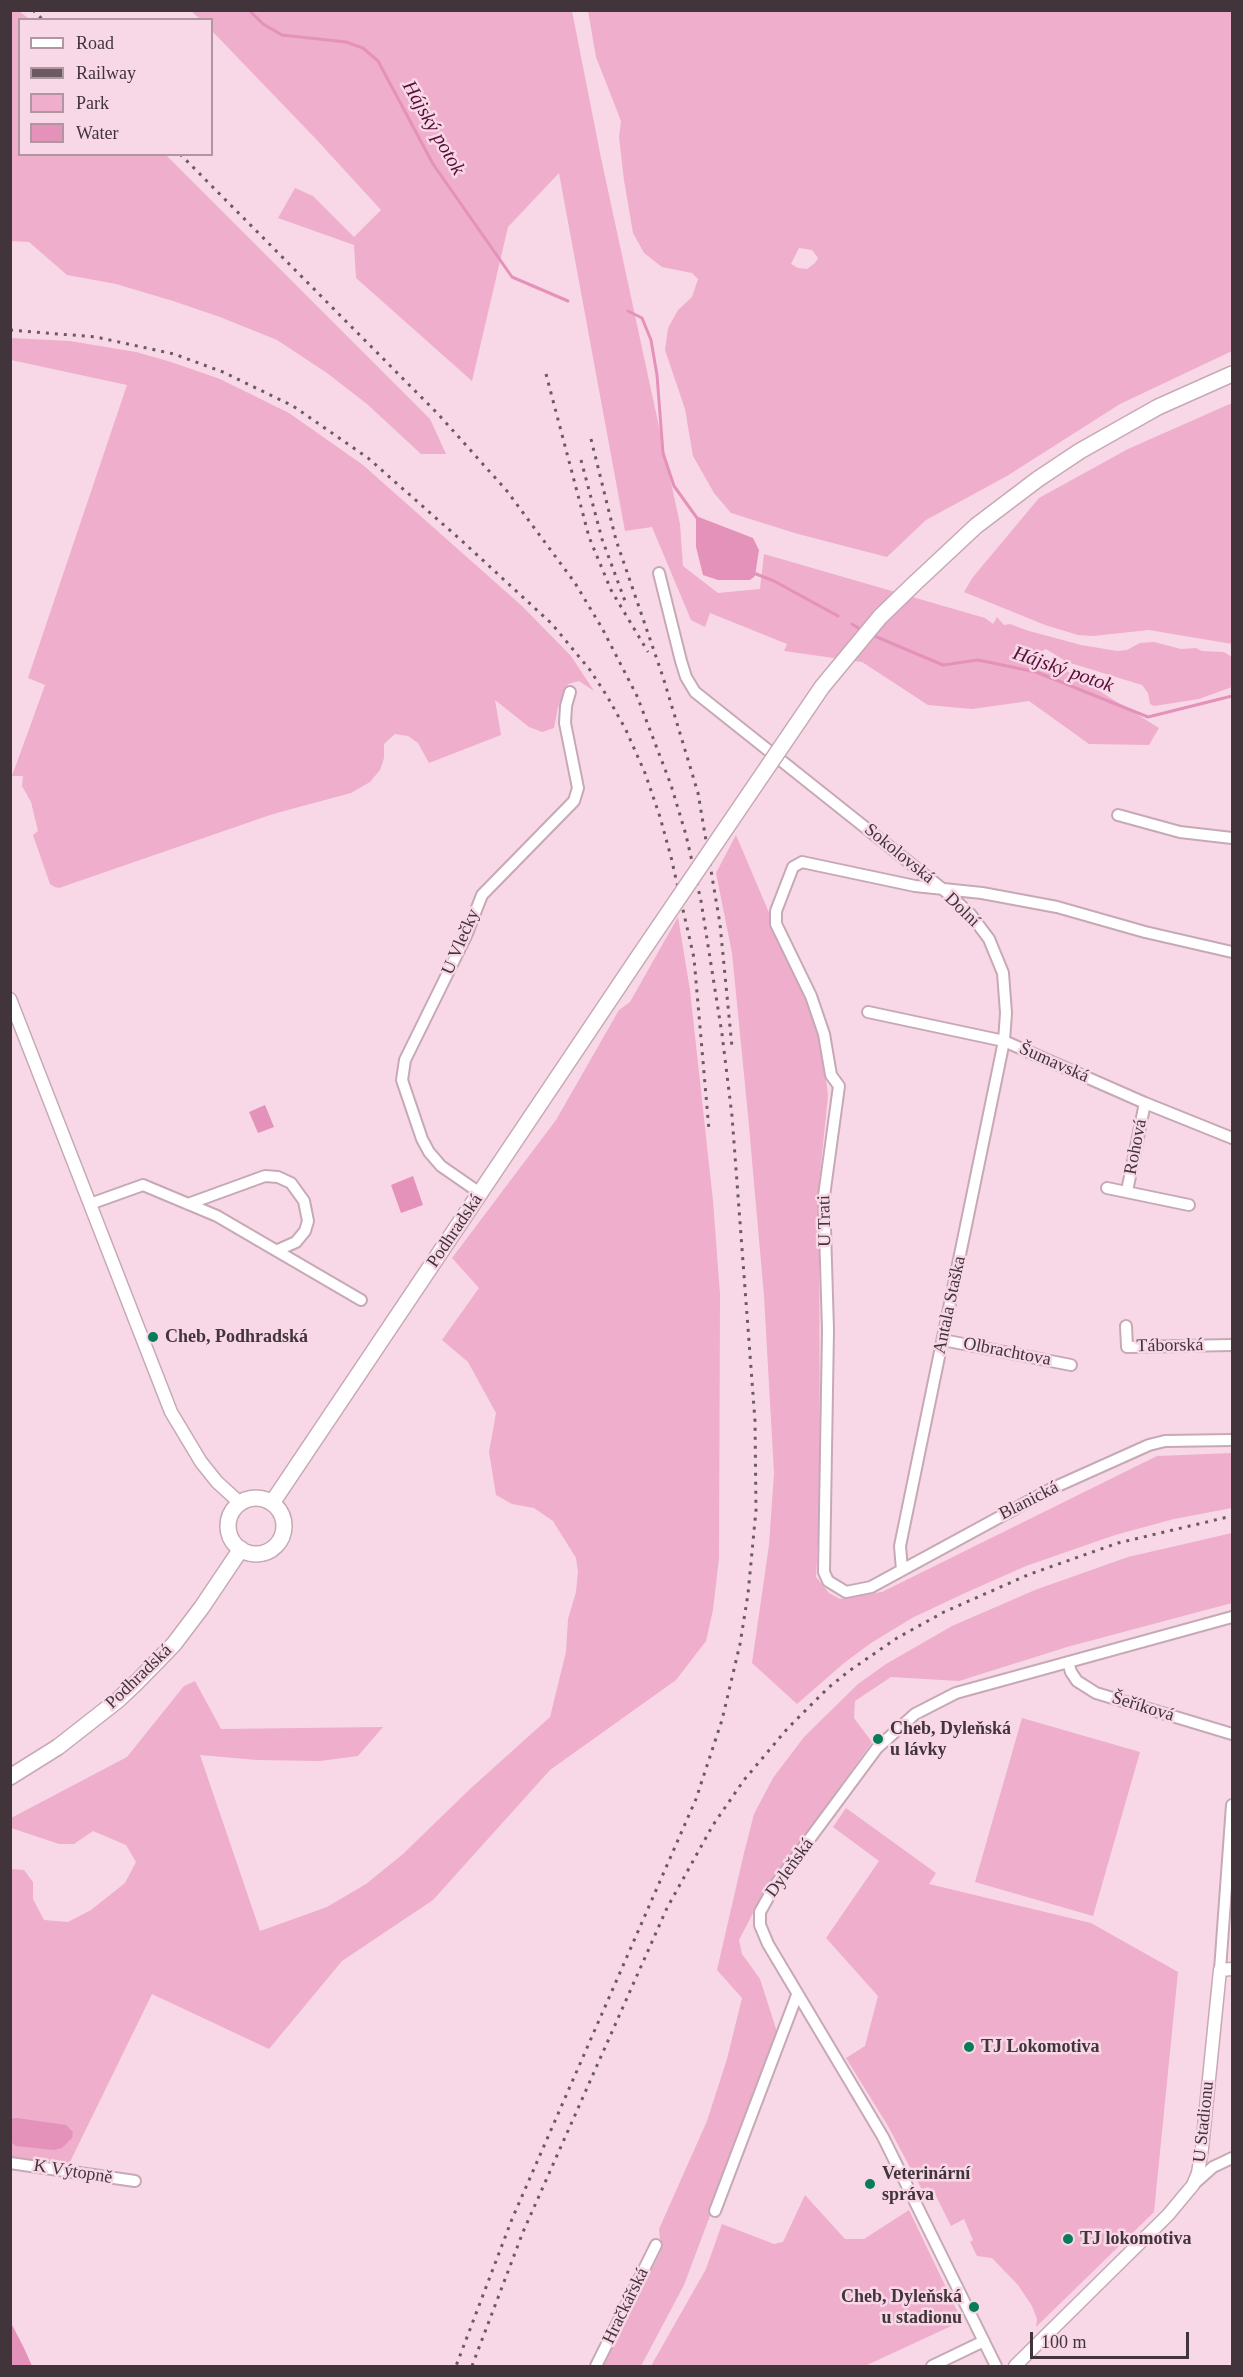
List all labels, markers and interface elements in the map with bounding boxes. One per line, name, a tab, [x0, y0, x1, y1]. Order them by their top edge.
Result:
legend	[18, 18, 213, 156]
text: Road	[76, 33, 114, 53]
text: Railway	[76, 63, 136, 83]
water label: Hájský potok	[396, 77, 470, 179]
text: Park	[76, 93, 109, 113]
text: Water	[76, 123, 119, 143]
water label: Hájský potok	[1009, 642, 1117, 698]
street label: Sokolovská	[860, 819, 938, 889]
street label: Dolní	[940, 888, 984, 932]
street label: U Vlečky	[437, 906, 485, 978]
street label: Šumavská	[1016, 1038, 1092, 1088]
street label: Rohová	[1120, 1117, 1152, 1177]
street label: Podhradská	[423, 1190, 487, 1272]
street label: U Trati	[814, 1195, 836, 1247]
street label: Antala Staška	[929, 1254, 971, 1356]
place label: Cheb, Podhradská	[165, 1326, 308, 1348]
marker: Cheb, Podhradská	[146, 1330, 160, 1344]
street label: Olbrachtova	[961, 1333, 1053, 1371]
street label: Táborská	[1136, 1335, 1204, 1357]
street label: Blanická	[996, 1477, 1062, 1525]
street label: Podhradská	[101, 1640, 177, 1714]
street label: Šeříková	[1109, 1687, 1177, 1727]
place label: Cheb, Dyleňská u lávky	[890, 1718, 1011, 1760]
marker: Cheb, Dyleňská u lávky	[871, 1732, 885, 1746]
street label: Dyleňská	[761, 1834, 819, 1902]
place label: TJ Lokomotiva	[981, 2036, 1100, 2058]
marker: TJ Lokomotiva	[962, 2040, 976, 2054]
street label: U Stadionu	[1189, 2080, 1219, 2164]
street label: K Výtopně	[32, 2155, 114, 2189]
place label: Veterinární správa	[882, 2163, 970, 2206]
marker: Veterinární správa	[863, 2177, 877, 2191]
place label: TJ lokomotiva	[1080, 2228, 1192, 2250]
marker: TJ lokomotiva	[1061, 2232, 1075, 2246]
street label: Hračkářská	[598, 2264, 654, 2348]
place label: Cheb, Dyleňská u stadionu	[841, 2286, 962, 2328]
marker: Cheb, Dyleňská u stadionu	[967, 2300, 981, 2314]
scale bar	[1033, 2320, 1192, 2358]
text: 100 m	[1041, 2332, 1087, 2352]

